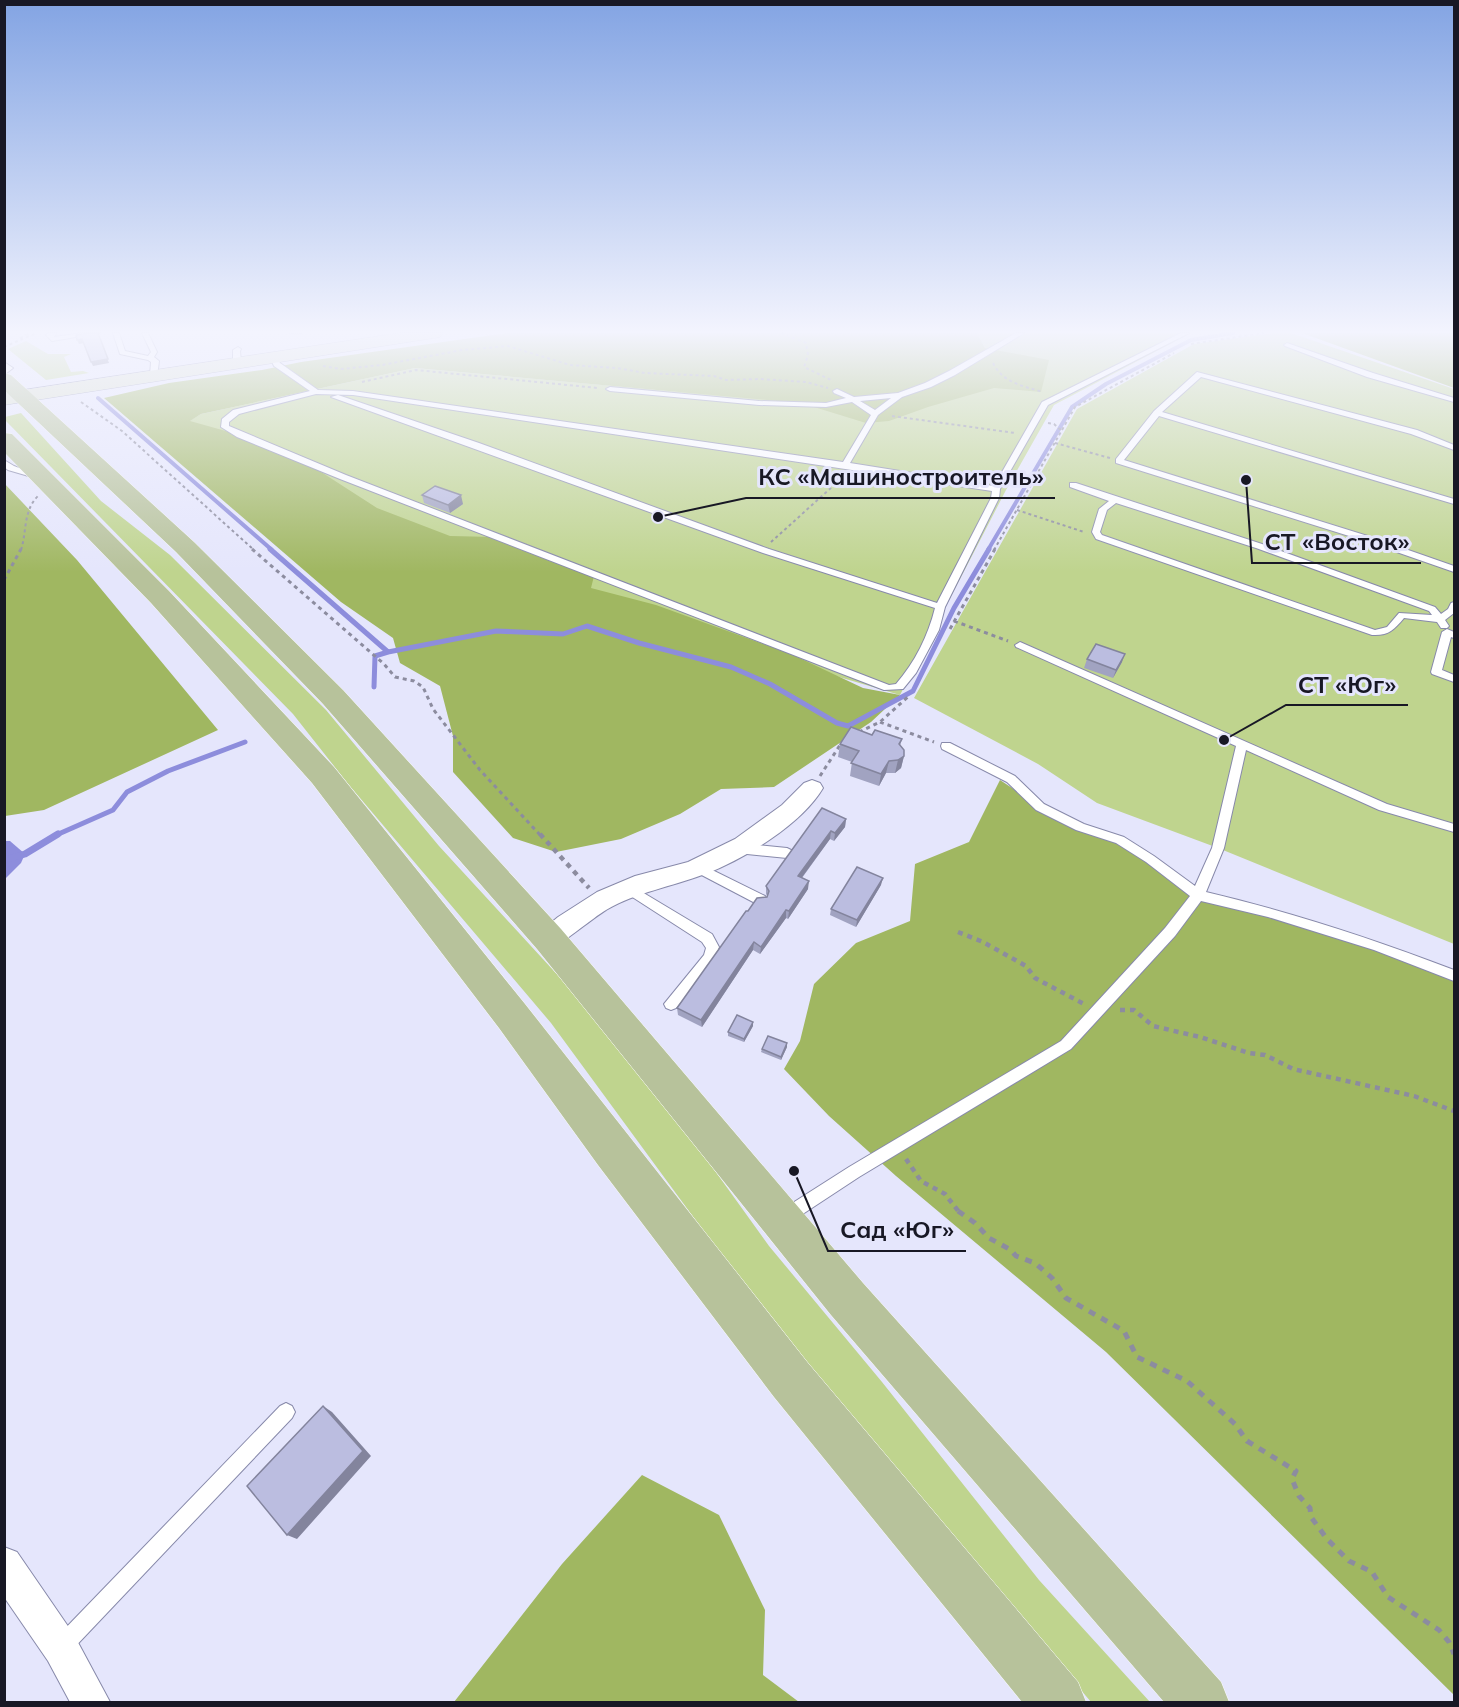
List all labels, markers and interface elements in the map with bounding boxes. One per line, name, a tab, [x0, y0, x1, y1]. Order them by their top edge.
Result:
callout: КС «Машиностроитель»	[746, 456, 1055, 498]
text: КС «Машиностроитель»	[758, 461, 1044, 491]
callout: СТ «Восток»	[1252, 521, 1421, 563]
text: СТ «Восток»	[1265, 526, 1409, 556]
callout: СТ «Юг»	[1286, 663, 1408, 705]
text: СТ «Юг»	[1298, 669, 1396, 699]
callout: Сад «Юг»	[828, 1209, 966, 1251]
text: Сад «Юг»	[840, 1214, 954, 1244]

